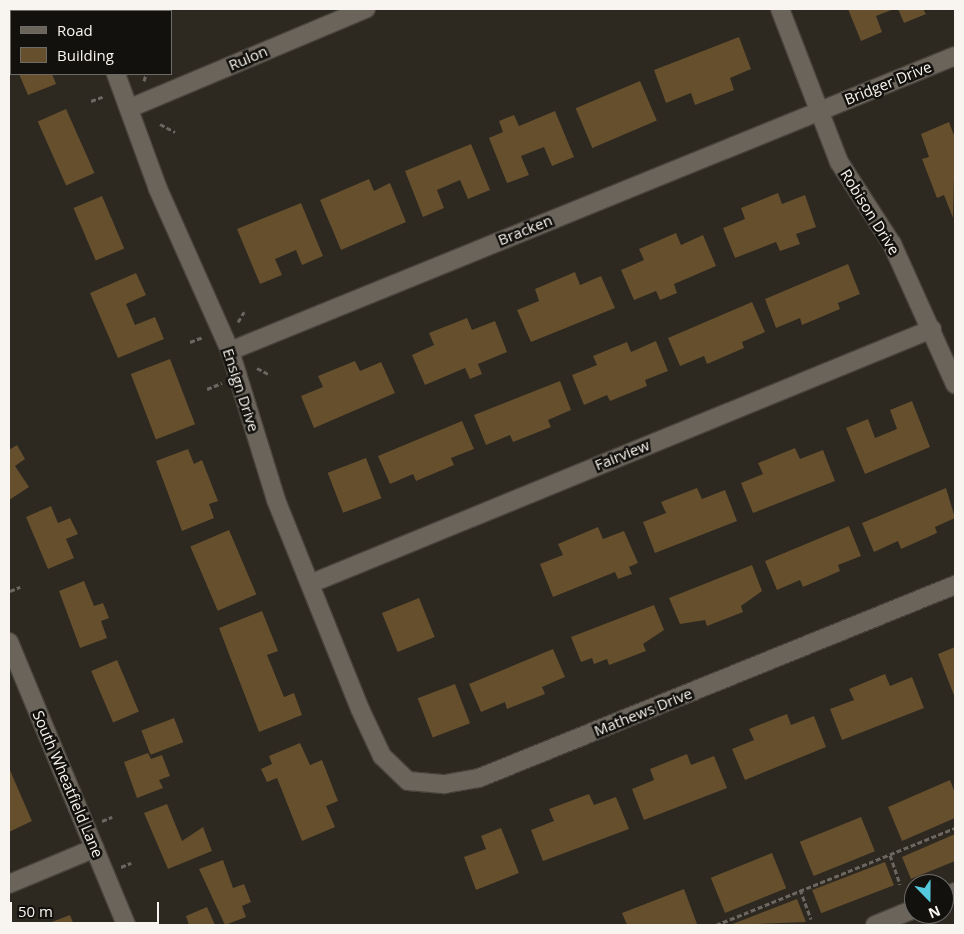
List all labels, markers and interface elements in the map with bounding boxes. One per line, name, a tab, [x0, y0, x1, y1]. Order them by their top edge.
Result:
legend	[10, 10, 172, 75]
text: Road	[57, 20, 93, 40]
street label: Rulon	[226, 42, 270, 74]
text: Building	[57, 45, 114, 65]
street label: Bridger Drive	[842, 57, 934, 109]
street label: Robison Drive	[837, 166, 903, 258]
street label: Bracken	[495, 211, 555, 249]
street label: Ensign Drive	[219, 346, 263, 434]
street label: Fairview	[592, 436, 652, 474]
street label: Mathews Drive	[591, 684, 695, 740]
street label: South Wheatfield Lane	[29, 708, 107, 860]
north arrow	[904, 874, 954, 924]
scale bar	[12, 892, 161, 924]
text: 50 m	[18, 901, 53, 921]
text: N	[926, 901, 943, 923]

